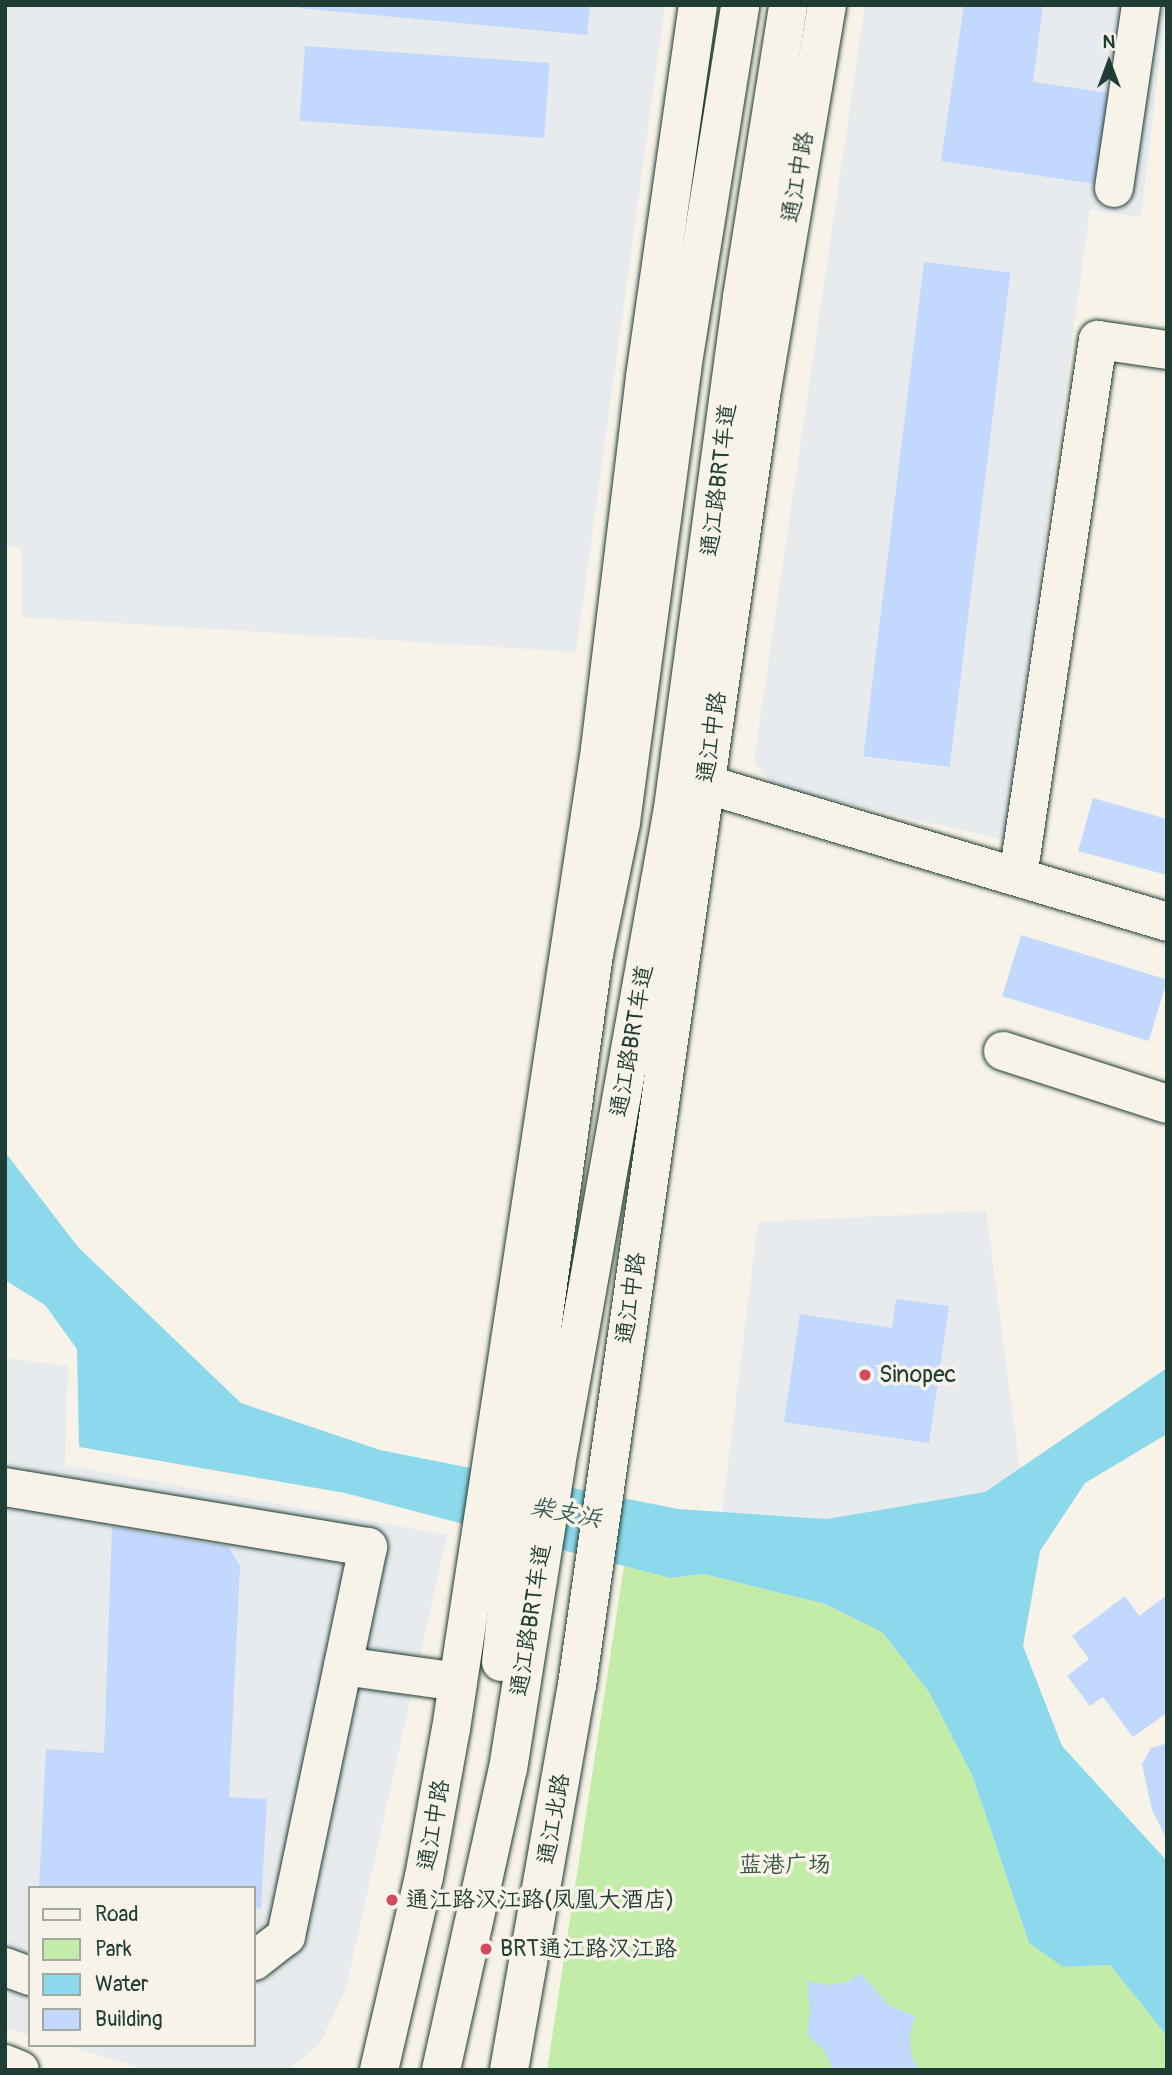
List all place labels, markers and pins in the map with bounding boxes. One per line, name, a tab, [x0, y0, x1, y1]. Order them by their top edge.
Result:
place label: Sinopec	[879, 1361, 956, 1389]
marker: Sinopec	[857, 1367, 873, 1383]
place label: 通江路汉江路(凤凰大酒店)	[406, 1886, 674, 1914]
marker: 通江路汉江路(凤凰大酒店)	[384, 1892, 400, 1908]
place label: BRT通江路汉江路	[500, 1935, 677, 1963]
marker: BRT通江路汉江路	[478, 1941, 494, 1957]

